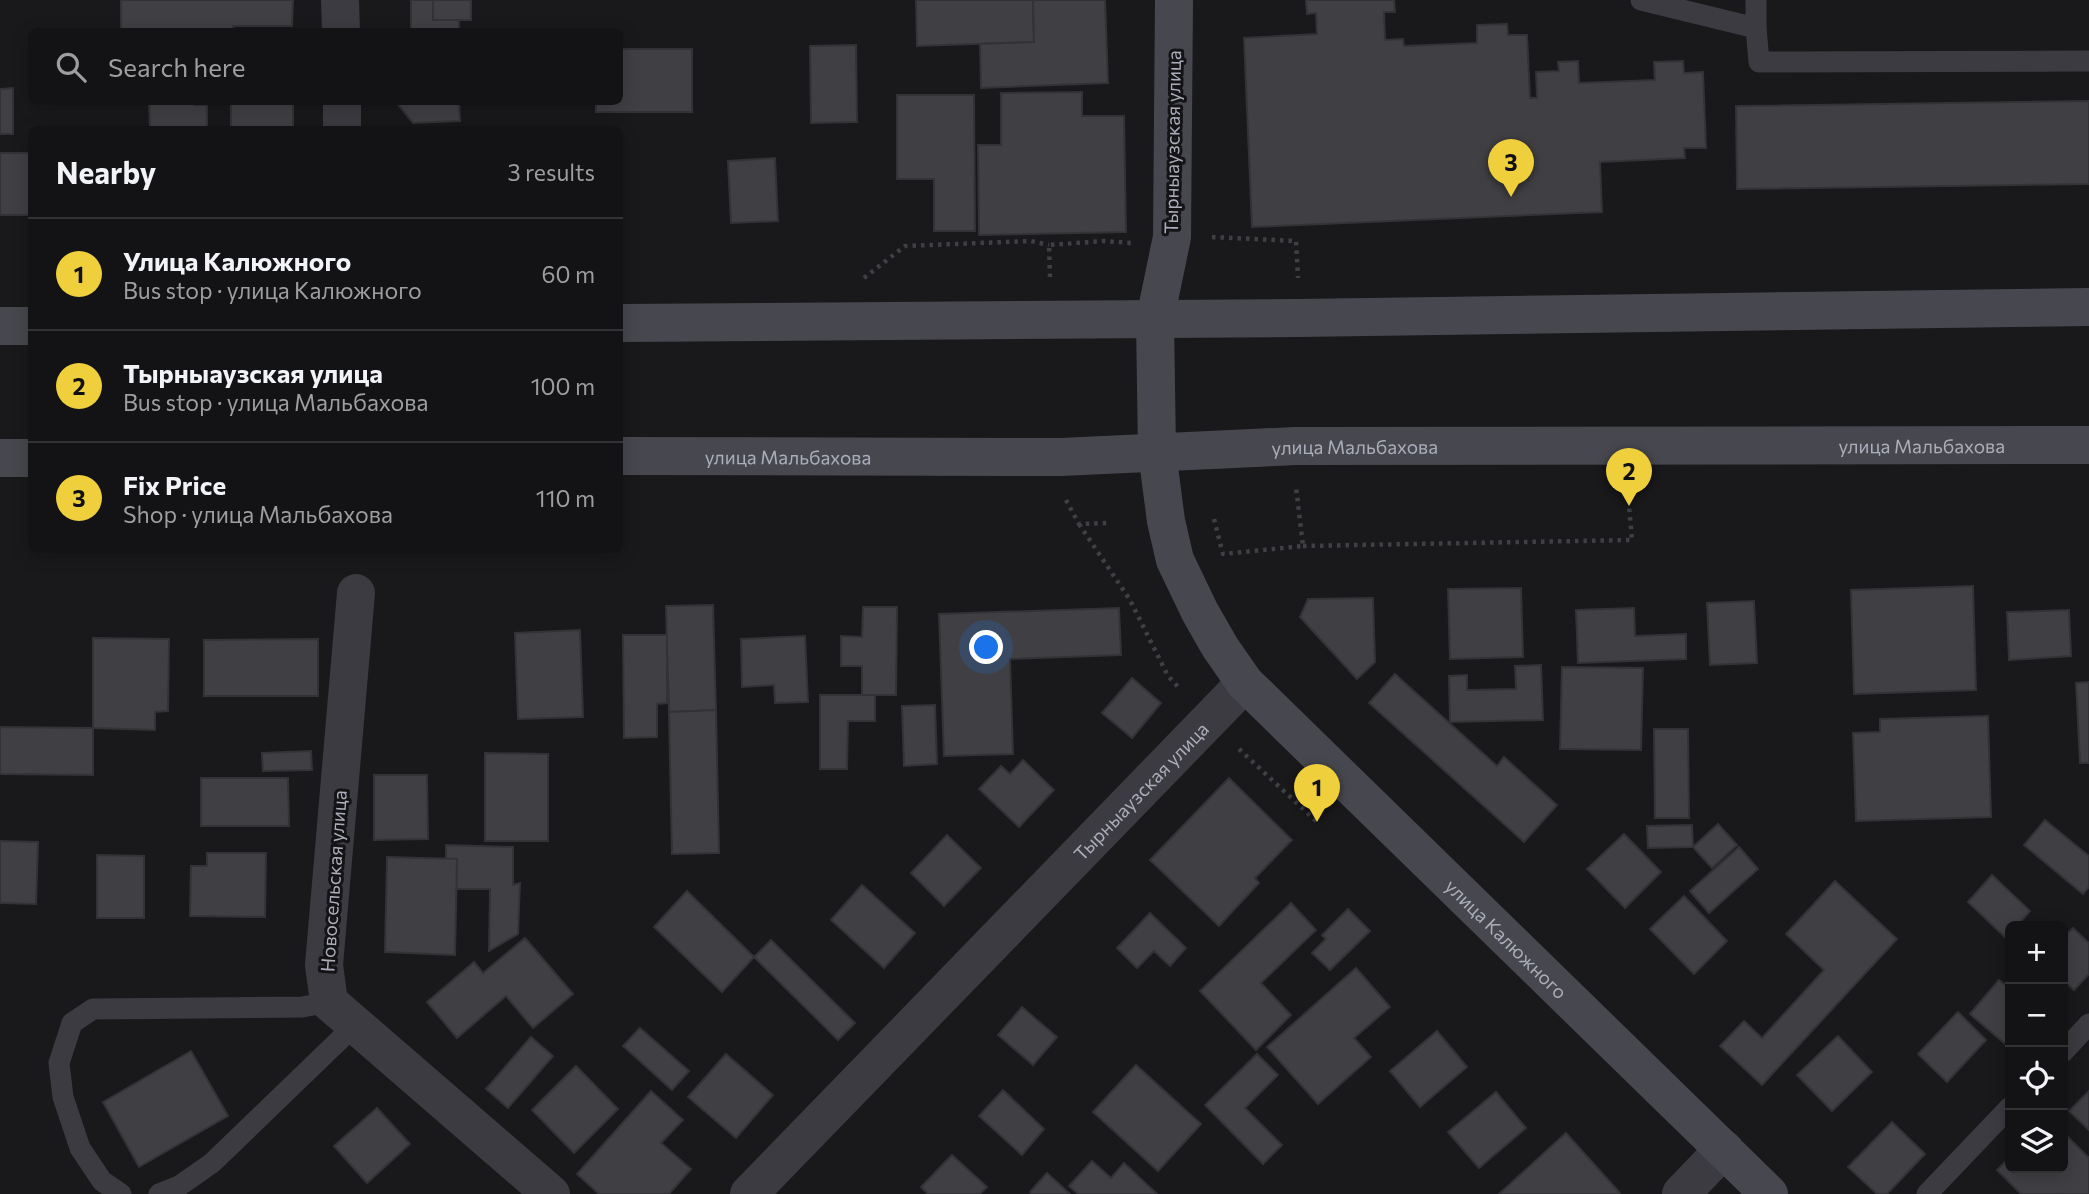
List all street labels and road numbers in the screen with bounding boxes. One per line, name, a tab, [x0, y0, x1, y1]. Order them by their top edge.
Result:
street label: Тырныаузская улица	[1159, 50, 1185, 234]
street label: улица Мальбахова	[1271, 434, 1438, 459]
street label: улица Мальбахова	[1838, 434, 2005, 457]
street label: улица Мальбахова	[705, 445, 871, 468]
street label: Тырныаузская улица	[1068, 717, 1213, 865]
street label: Новосельская улица	[315, 789, 351, 973]
street label: улица Калюжного	[1441, 874, 1573, 1003]

